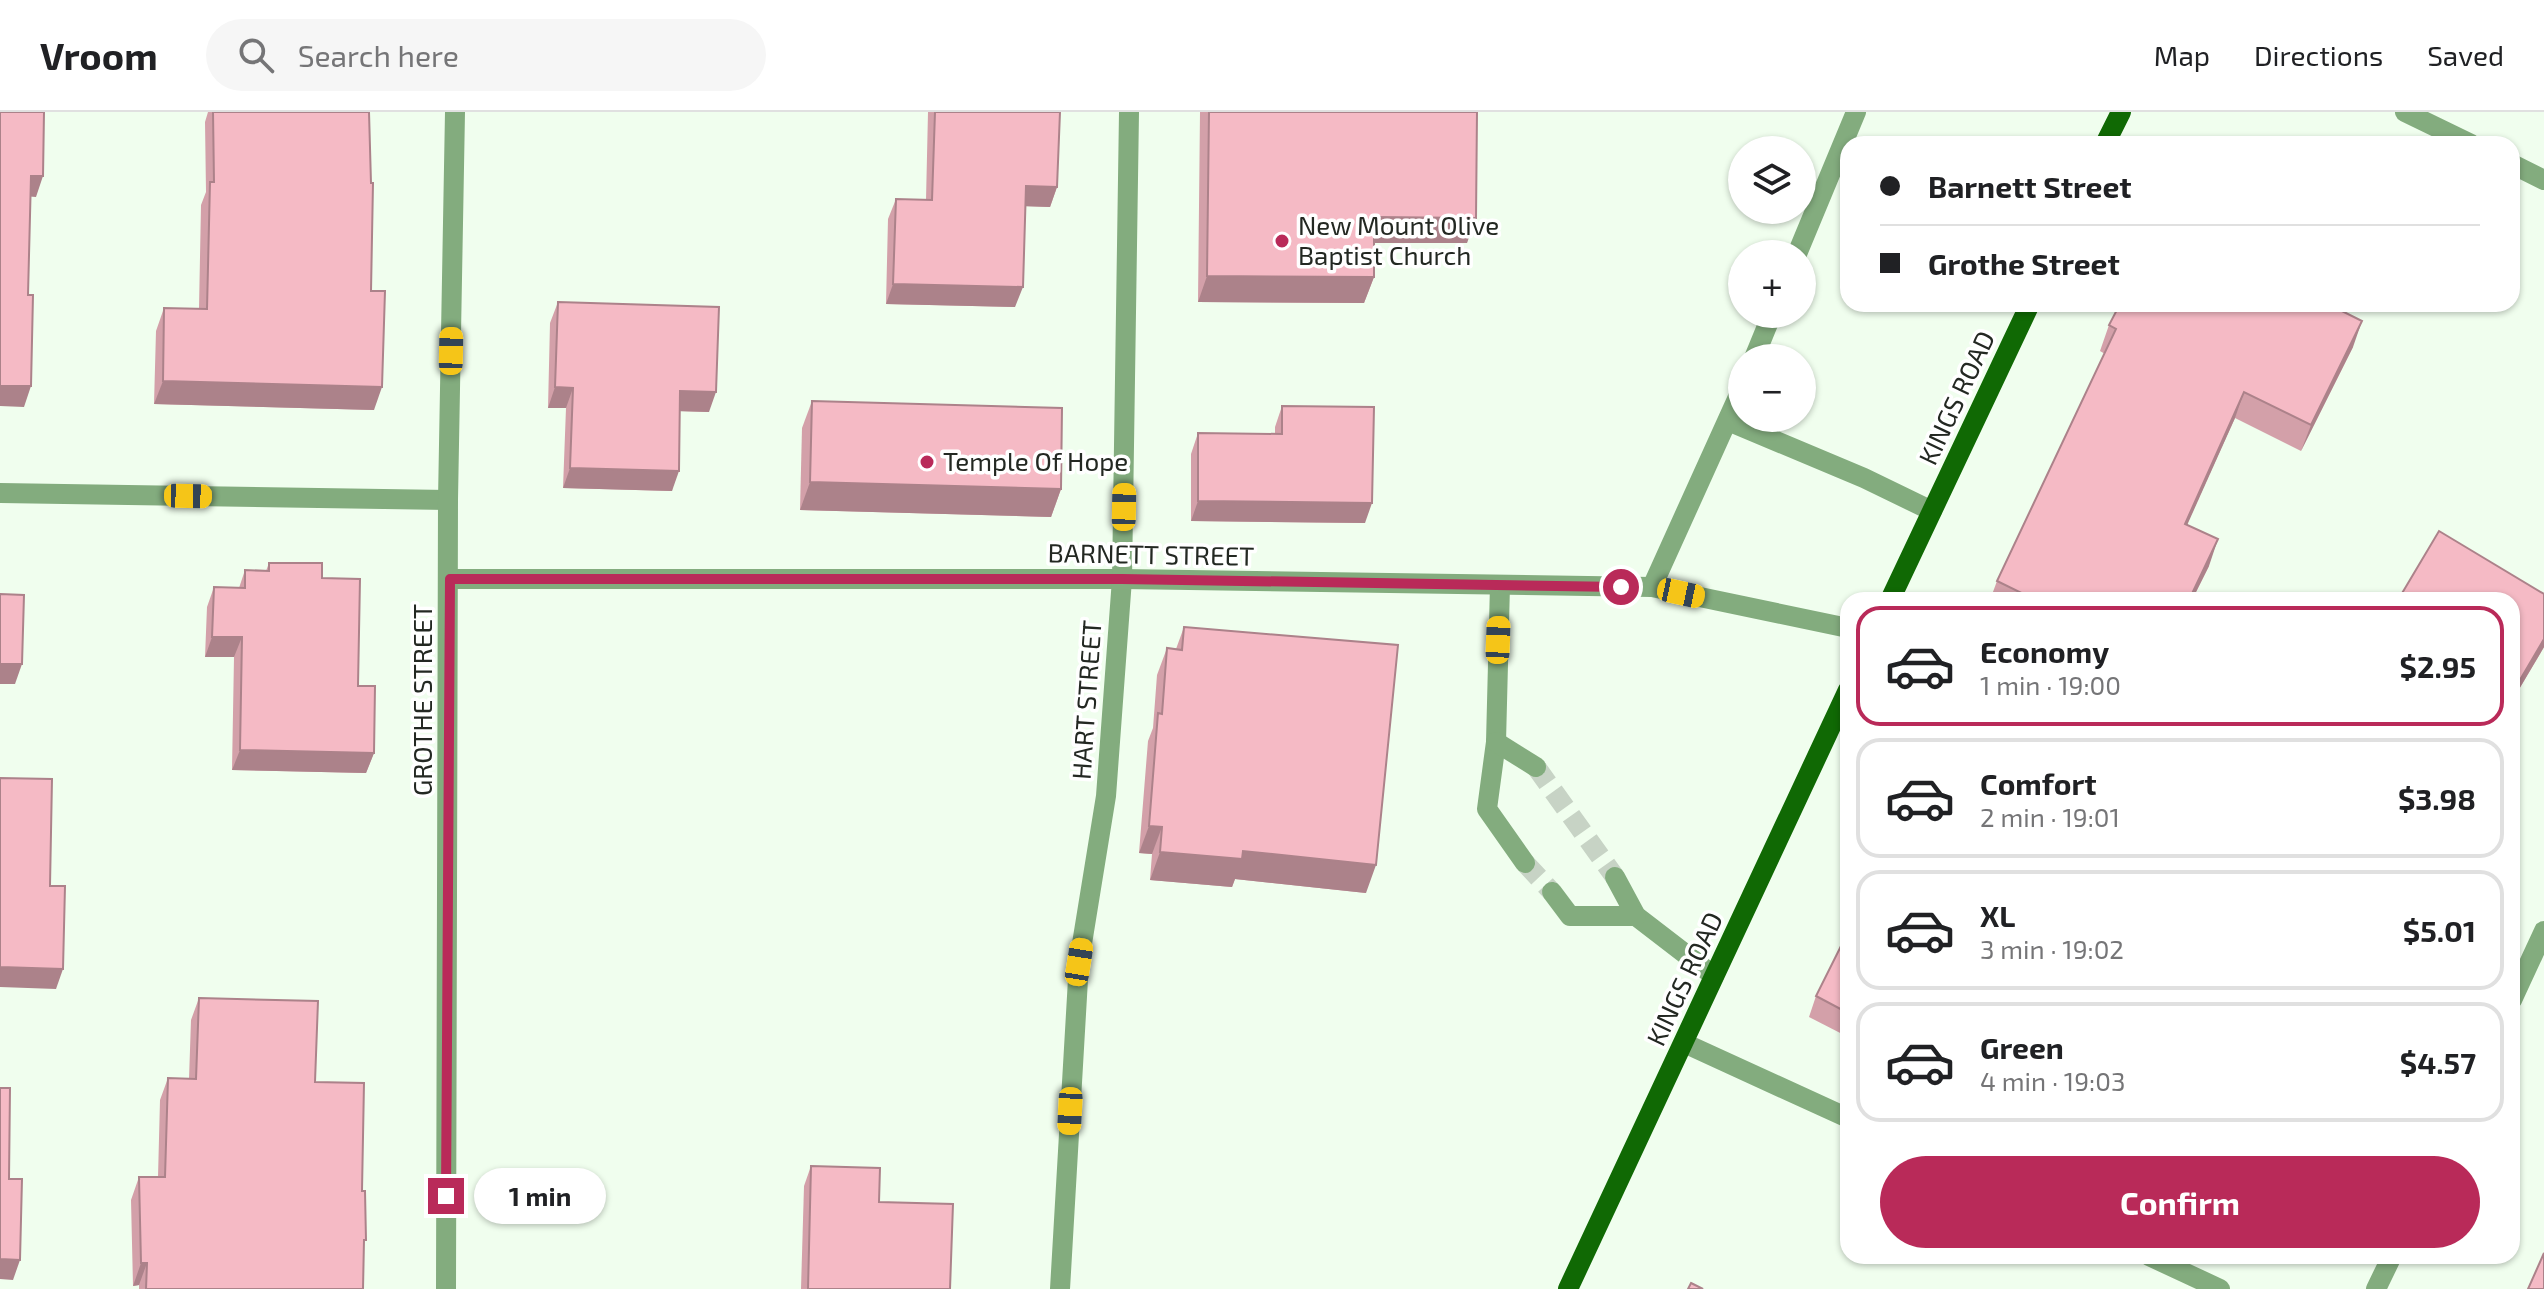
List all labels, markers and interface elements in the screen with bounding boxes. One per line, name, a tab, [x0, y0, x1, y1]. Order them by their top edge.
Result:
search box	[206, 19, 766, 91]
text: Vroom	[40, 32, 158, 78]
icon: search	[234, 33, 278, 77]
text: Search here	[298, 37, 459, 73]
text: Map	[2154, 38, 2210, 72]
text: Directions	[2254, 38, 2383, 72]
text: Saved	[2427, 38, 2504, 72]
map controls	[1728, 136, 1816, 432]
button: layers	[1728, 136, 1816, 224]
text: Barnett Street	[1928, 168, 2132, 204]
place label: New Mount Olive Baptist Church	[1298, 209, 1499, 270]
marker: New Mount Olive Baptist Church	[1273, 232, 1291, 250]
button: +	[1728, 240, 1816, 328]
text: Grothe Street	[1928, 245, 2120, 281]
street label: KINGS ROAD	[1911, 326, 2000, 469]
car	[439, 327, 463, 375]
button: −	[1728, 344, 1816, 432]
place label: Temple Of Hope	[943, 445, 1128, 476]
marker: Temple Of Hope	[918, 453, 936, 471]
car	[1112, 483, 1136, 531]
car	[164, 484, 212, 508]
street label: BARNETT STREET	[1047, 536, 1255, 571]
route start	[1603, 569, 1639, 605]
car	[1655, 576, 1707, 610]
street label: GROTHE STREET	[406, 604, 437, 796]
car	[1485, 616, 1511, 664]
street label: HART STREET	[1064, 619, 1107, 781]
icon: car	[1884, 630, 1956, 702]
text: Economy	[1980, 633, 2109, 669]
text: $2.95	[2400, 648, 2476, 684]
text: 1 min · 19:00	[1980, 669, 2121, 700]
icon: car	[1884, 762, 1956, 834]
text: Comfort	[1980, 765, 2097, 801]
text: $3.98	[2398, 780, 2476, 816]
text: 2 min · 19:01	[1980, 801, 2120, 832]
icon: car	[1884, 894, 1956, 966]
text: XL	[1980, 897, 2015, 933]
street label: KINGS ROAD	[1639, 907, 1728, 1050]
text: $5.01	[2403, 912, 2476, 948]
text: 3 min · 19:02	[1980, 933, 2124, 964]
car	[1063, 936, 1095, 988]
icon: car	[1884, 1026, 1956, 1098]
text: Green	[1980, 1029, 2064, 1065]
text: $4.57	[2400, 1044, 2476, 1080]
text: 4 min · 19:03	[1980, 1065, 2125, 1096]
car	[1057, 1086, 1083, 1136]
button: Confirm	[1880, 1156, 2480, 1248]
callout: 1 min	[474, 1168, 606, 1224]
route end	[428, 1178, 464, 1214]
text: 1 min	[509, 1180, 571, 1211]

